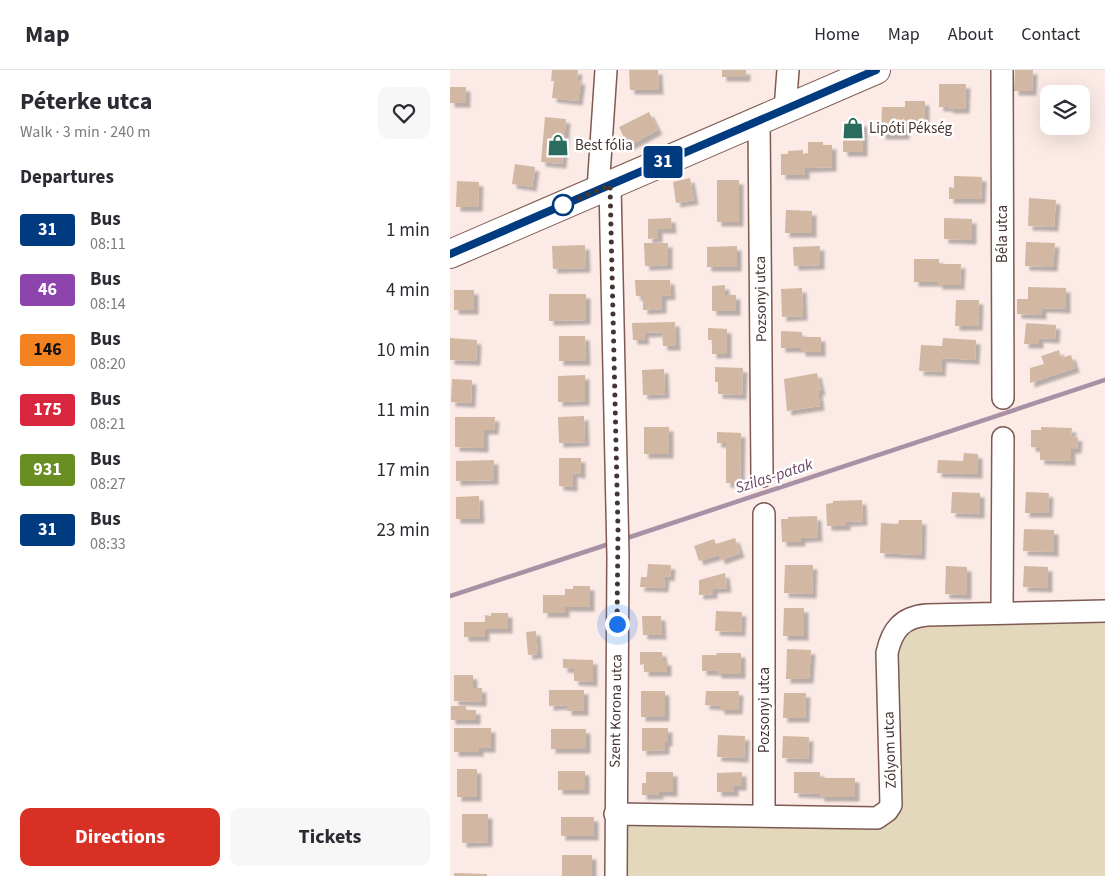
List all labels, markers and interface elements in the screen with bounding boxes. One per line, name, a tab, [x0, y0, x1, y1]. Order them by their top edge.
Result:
text: Map	[25, 17, 70, 52]
text: Home	[814, 22, 860, 47]
text: Map	[888, 22, 920, 47]
text: About	[948, 22, 993, 47]
text: Contact	[1021, 22, 1080, 47]
text: Péterke utca	[20, 84, 152, 119]
map controls	[1040, 85, 1090, 135]
button: layers	[1040, 85, 1090, 135]
button: heart	[378, 87, 430, 139]
shop icon: Lipóti Pékség	[840, 115, 866, 141]
place label: Lipóti Pékség	[869, 118, 953, 139]
text: Walk · 3 min · 240 m	[20, 121, 151, 143]
shop icon: Best fólia	[545, 132, 571, 158]
place label: Best fólia	[575, 135, 633, 156]
line badge: 31	[640, 146, 686, 178]
text: 31	[653, 149, 673, 174]
text: Departures	[20, 164, 114, 191]
unlabelled marker	[552, 194, 574, 216]
street label: Béla utca	[992, 205, 1013, 263]
text: Bus	[90, 206, 121, 233]
text: 31	[38, 217, 57, 242]
text: 1 min	[386, 217, 430, 244]
text: 08:11	[90, 233, 126, 255]
street label: Pozsonyi utca	[750, 256, 772, 342]
text: Bus	[90, 266, 121, 293]
text: 46	[38, 277, 57, 302]
text: 4 min	[386, 277, 430, 304]
text: 08:14	[90, 293, 126, 315]
text: Bus	[90, 326, 121, 353]
text: 146	[33, 337, 62, 362]
text: 10 min	[376, 337, 430, 364]
text: 08:20	[90, 353, 126, 375]
text: Bus	[90, 386, 121, 413]
text: 175	[33, 397, 62, 422]
text: 11 min	[376, 397, 430, 424]
text: 08:21	[90, 413, 126, 435]
text: Bus	[90, 446, 121, 473]
water label: Szilas-patak	[732, 453, 816, 499]
text: 931	[33, 457, 62, 482]
text: 17 min	[376, 457, 430, 484]
text: 08:27	[90, 473, 126, 495]
text: Bus	[90, 506, 121, 533]
text: 31	[38, 517, 57, 542]
text: 23 min	[376, 517, 430, 544]
text: 08:33	[90, 533, 126, 555]
your location	[605, 612, 630, 637]
street label: Szent Korona utca	[605, 654, 627, 768]
street label: Pozsonyi utca	[754, 667, 775, 753]
street label: Zólyom utca	[878, 711, 902, 789]
button: Directions	[20, 808, 220, 866]
button: Tickets	[230, 808, 430, 866]

